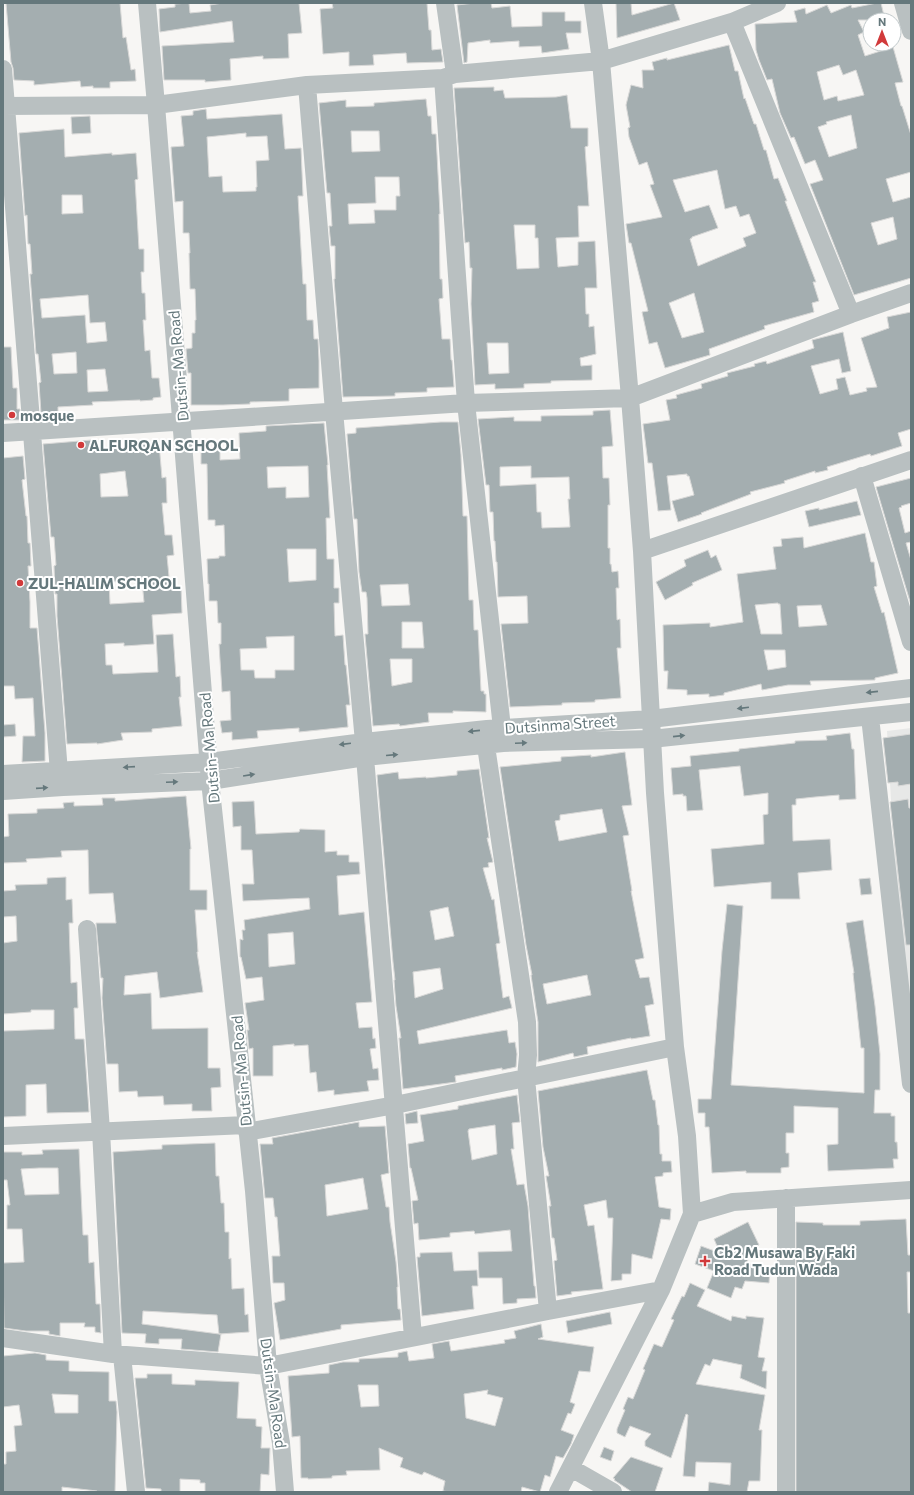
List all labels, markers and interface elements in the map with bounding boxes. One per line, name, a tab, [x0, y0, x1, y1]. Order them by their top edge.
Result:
north arrow	[862, 12, 902, 52]
text: N	[878, 15, 886, 28]
street label: Dutsin-Ma Road	[164, 310, 192, 422]
place label: mosque	[20, 406, 74, 424]
marker: mosque	[7, 410, 17, 420]
place label: ALFURQAN SCHOOL	[89, 436, 239, 454]
marker: ALFURQAN SCHOOL	[76, 440, 86, 450]
place label: ZUL-HALIM SCHOOL	[28, 574, 181, 592]
marker: ZUL-HALIM SCHOOL	[15, 578, 25, 588]
one-way arrow	[866, 689, 878, 696]
street label: Dutsin-Ma Road	[195, 692, 223, 804]
one-way arrow	[737, 705, 749, 711]
street label: Dutsinma Street	[504, 711, 616, 737]
one-way arrow	[468, 727, 480, 734]
one-way arrow	[673, 733, 685, 740]
one-way arrow	[515, 740, 528, 746]
one-way arrow	[339, 741, 351, 748]
one-way arrow	[386, 752, 398, 758]
one-way arrow	[122, 764, 135, 770]
one-way arrow	[243, 772, 255, 778]
one-way arrow	[166, 779, 178, 786]
one-way arrow	[36, 785, 48, 792]
street label: Dutsin-Ma Road	[227, 1015, 255, 1127]
place label: Cb2 Musawa By Faki Road Tudun Wada	[714, 1243, 855, 1278]
marker: Cb2 Musawa By Faki Road Tudun Wada	[699, 1255, 711, 1267]
street label: Dutsin-Ma Road	[257, 1337, 291, 1449]

